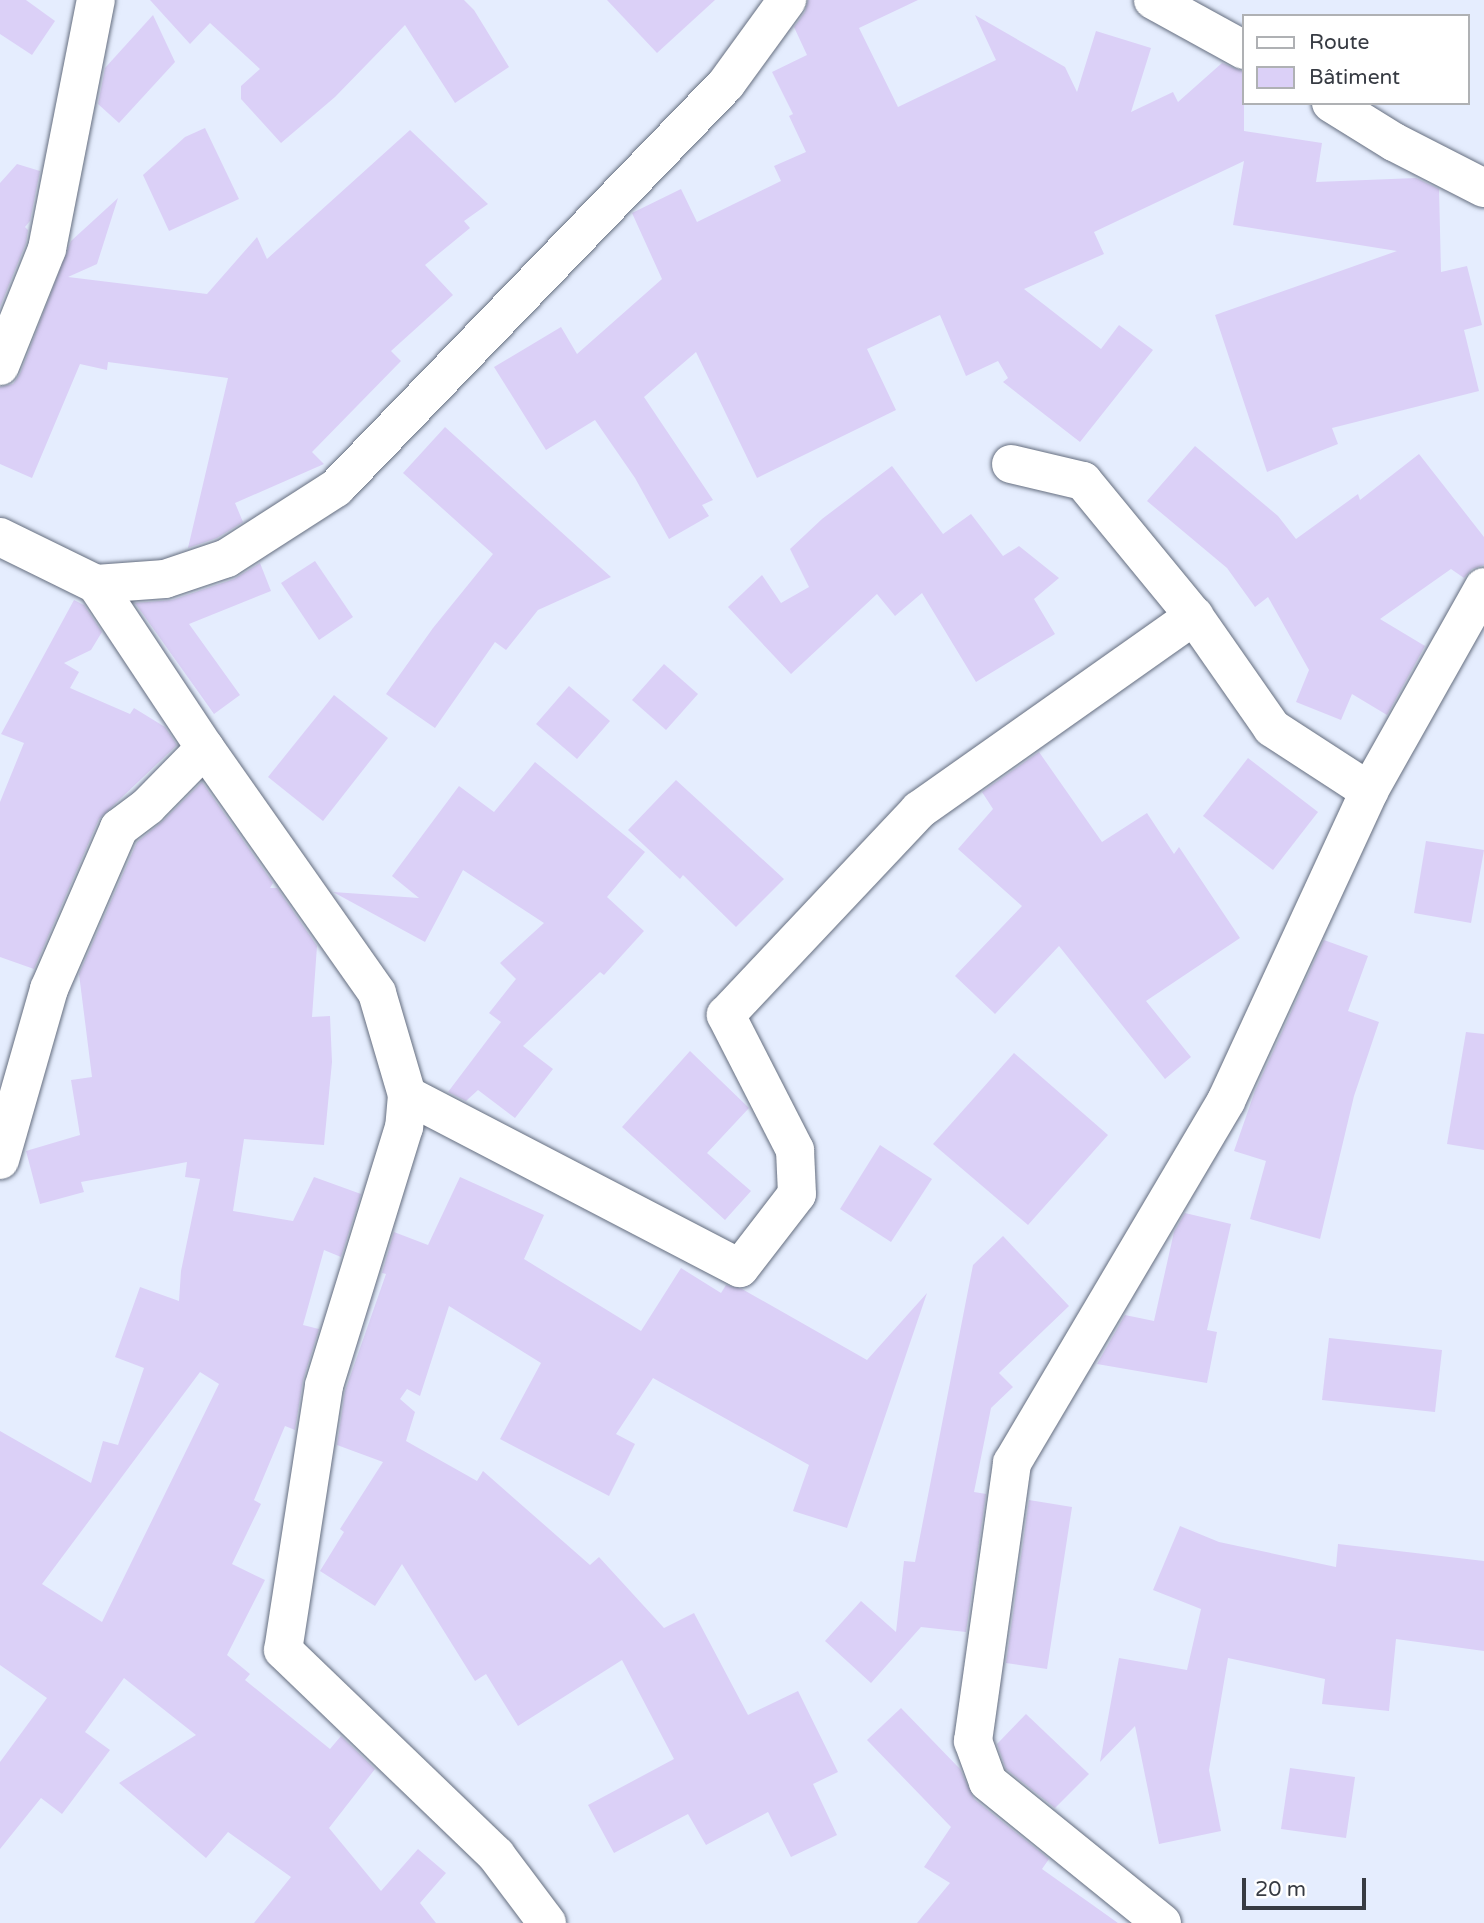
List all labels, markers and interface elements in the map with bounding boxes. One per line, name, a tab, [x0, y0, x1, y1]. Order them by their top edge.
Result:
legend	[1242, 14, 1470, 105]
text: Route	[1309, 30, 1369, 55]
text: Bâtiment	[1309, 65, 1400, 90]
scale bar	[1246, 1864, 1370, 1908]
text: 20 m	[1255, 1877, 1306, 1902]

